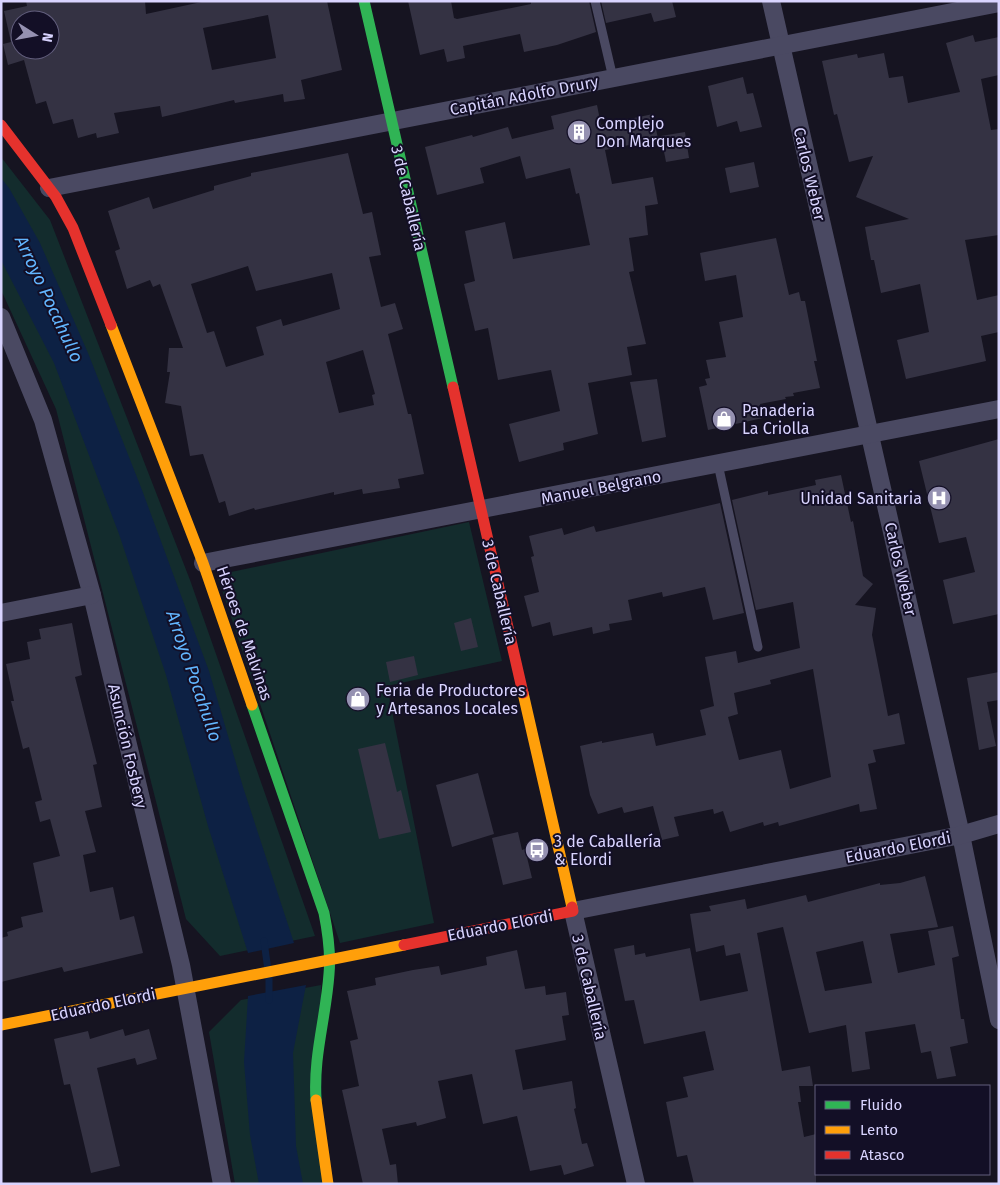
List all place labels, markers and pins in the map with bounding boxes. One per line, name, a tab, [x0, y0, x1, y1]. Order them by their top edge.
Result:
place label: Complejo Don Marques	[596, 114, 691, 151]
building icon: Complejo Don Marques	[566, 119, 592, 145]
place label: Panaderia La Criolla	[742, 401, 815, 438]
shop icon: Panaderia La Criolla	[711, 406, 737, 432]
hospital icon: Unidad Sanitaria	[926, 485, 952, 511]
place label: Unidad Sanitaria	[800, 489, 922, 508]
place label: Feria de Productores y Artesanos Locales	[376, 681, 526, 718]
shop icon: Feria de Productores y Artesanos Locales	[345, 686, 371, 712]
place label: 3 de Caballería & Elordi	[554, 832, 662, 869]
bus stop icon: 3 de Caballería & Elordi	[524, 837, 550, 863]

